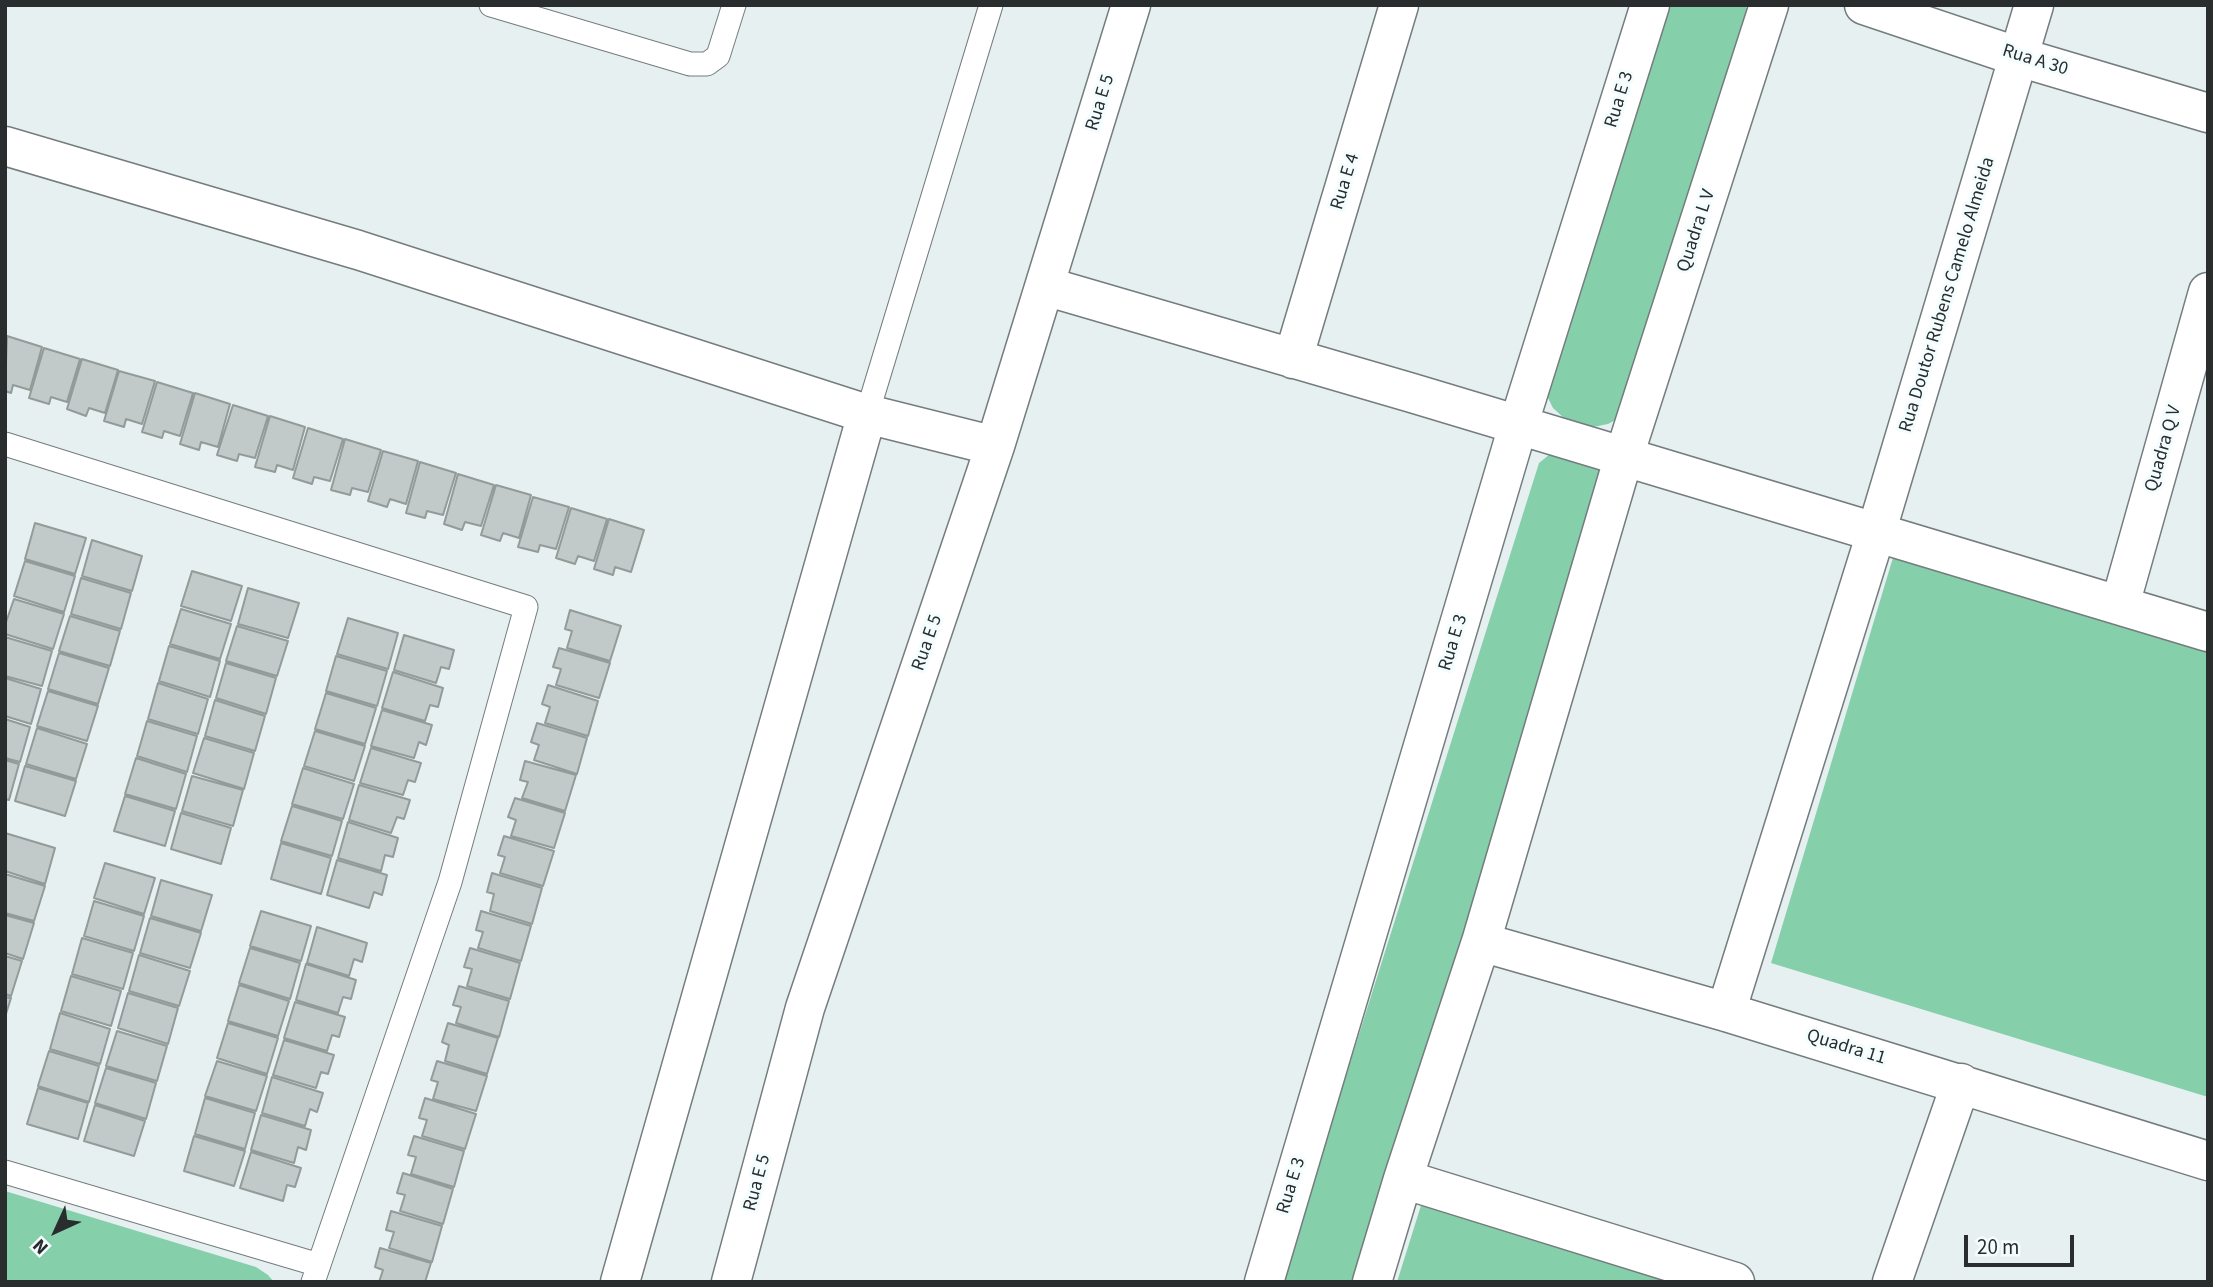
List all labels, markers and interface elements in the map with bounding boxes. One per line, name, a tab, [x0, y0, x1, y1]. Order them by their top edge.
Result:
street label: Rua A 30	[1999, 40, 2071, 82]
street label: Rua E 3	[1601, 69, 1639, 131]
street label: Rua E 5	[1082, 72, 1120, 134]
street label: Rua E 4	[1327, 151, 1365, 213]
street label: Rua Doutor Rubens Camelo Almeida	[1895, 155, 2001, 435]
street label: Quadra L V	[1673, 187, 1721, 275]
street label: Quadra Q V	[2141, 403, 2187, 495]
street label: Rua E 5	[908, 612, 948, 674]
street label: Rua E 3	[1435, 612, 1473, 674]
street label: Quadra 11	[1804, 1025, 1888, 1071]
street label: Rua E 5	[740, 1152, 776, 1214]
street label: Rua E 3	[1273, 1155, 1311, 1217]
north arrow	[21, 1196, 91, 1266]
scale bar	[1968, 1220, 2078, 1264]
text: N	[27, 1232, 55, 1260]
text: 20 m	[1977, 1232, 2019, 1262]

